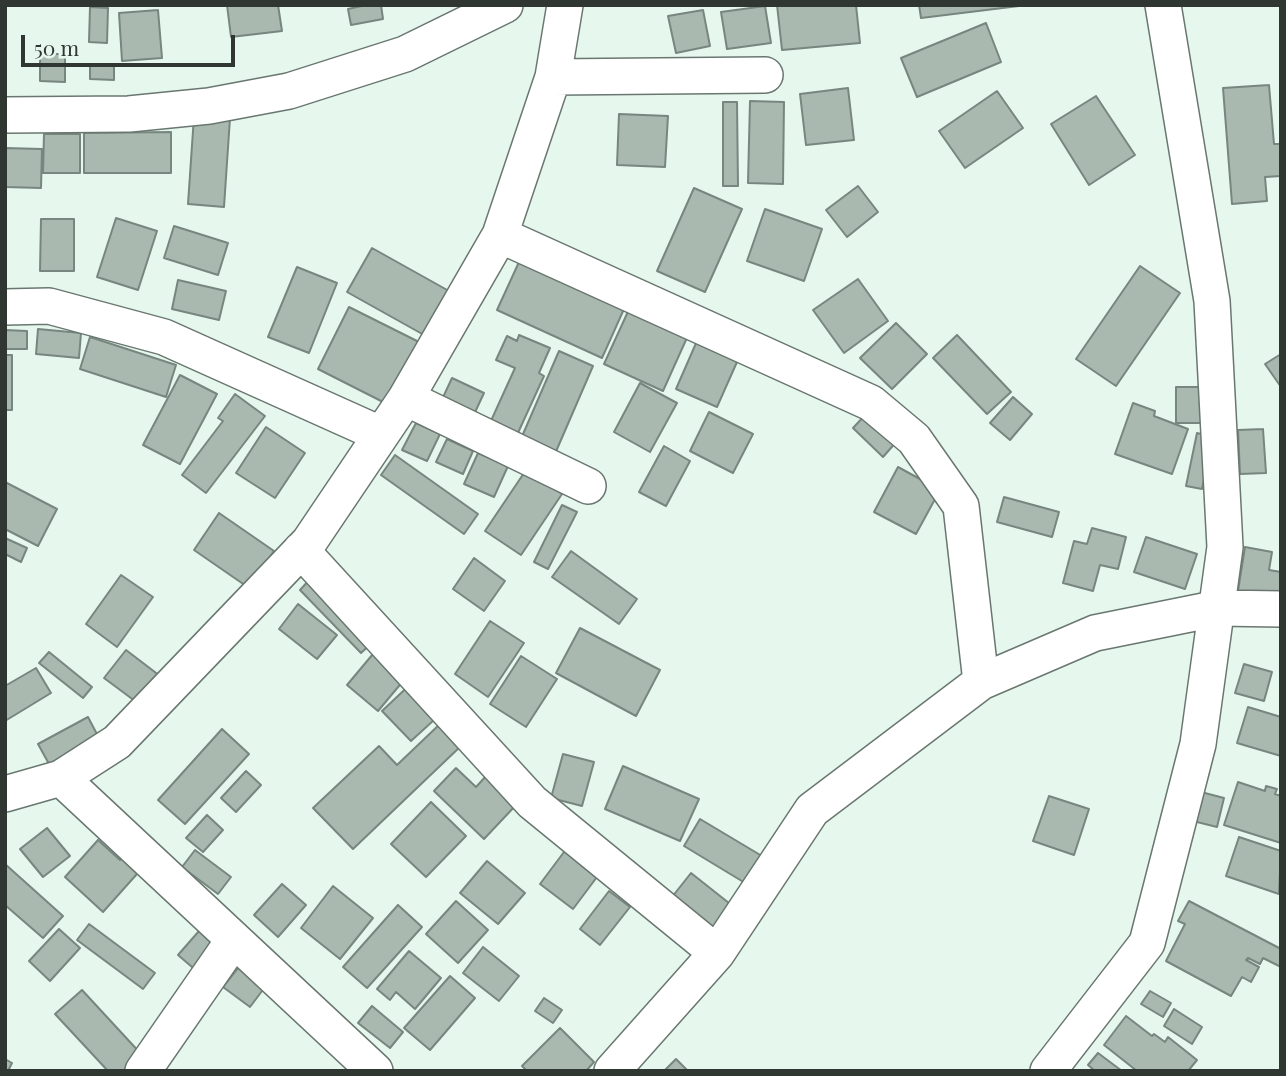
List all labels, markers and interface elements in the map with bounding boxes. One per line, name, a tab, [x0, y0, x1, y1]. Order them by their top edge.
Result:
scale bar	[24, 21, 238, 65]
text: 50 m	[34, 33, 79, 61]

